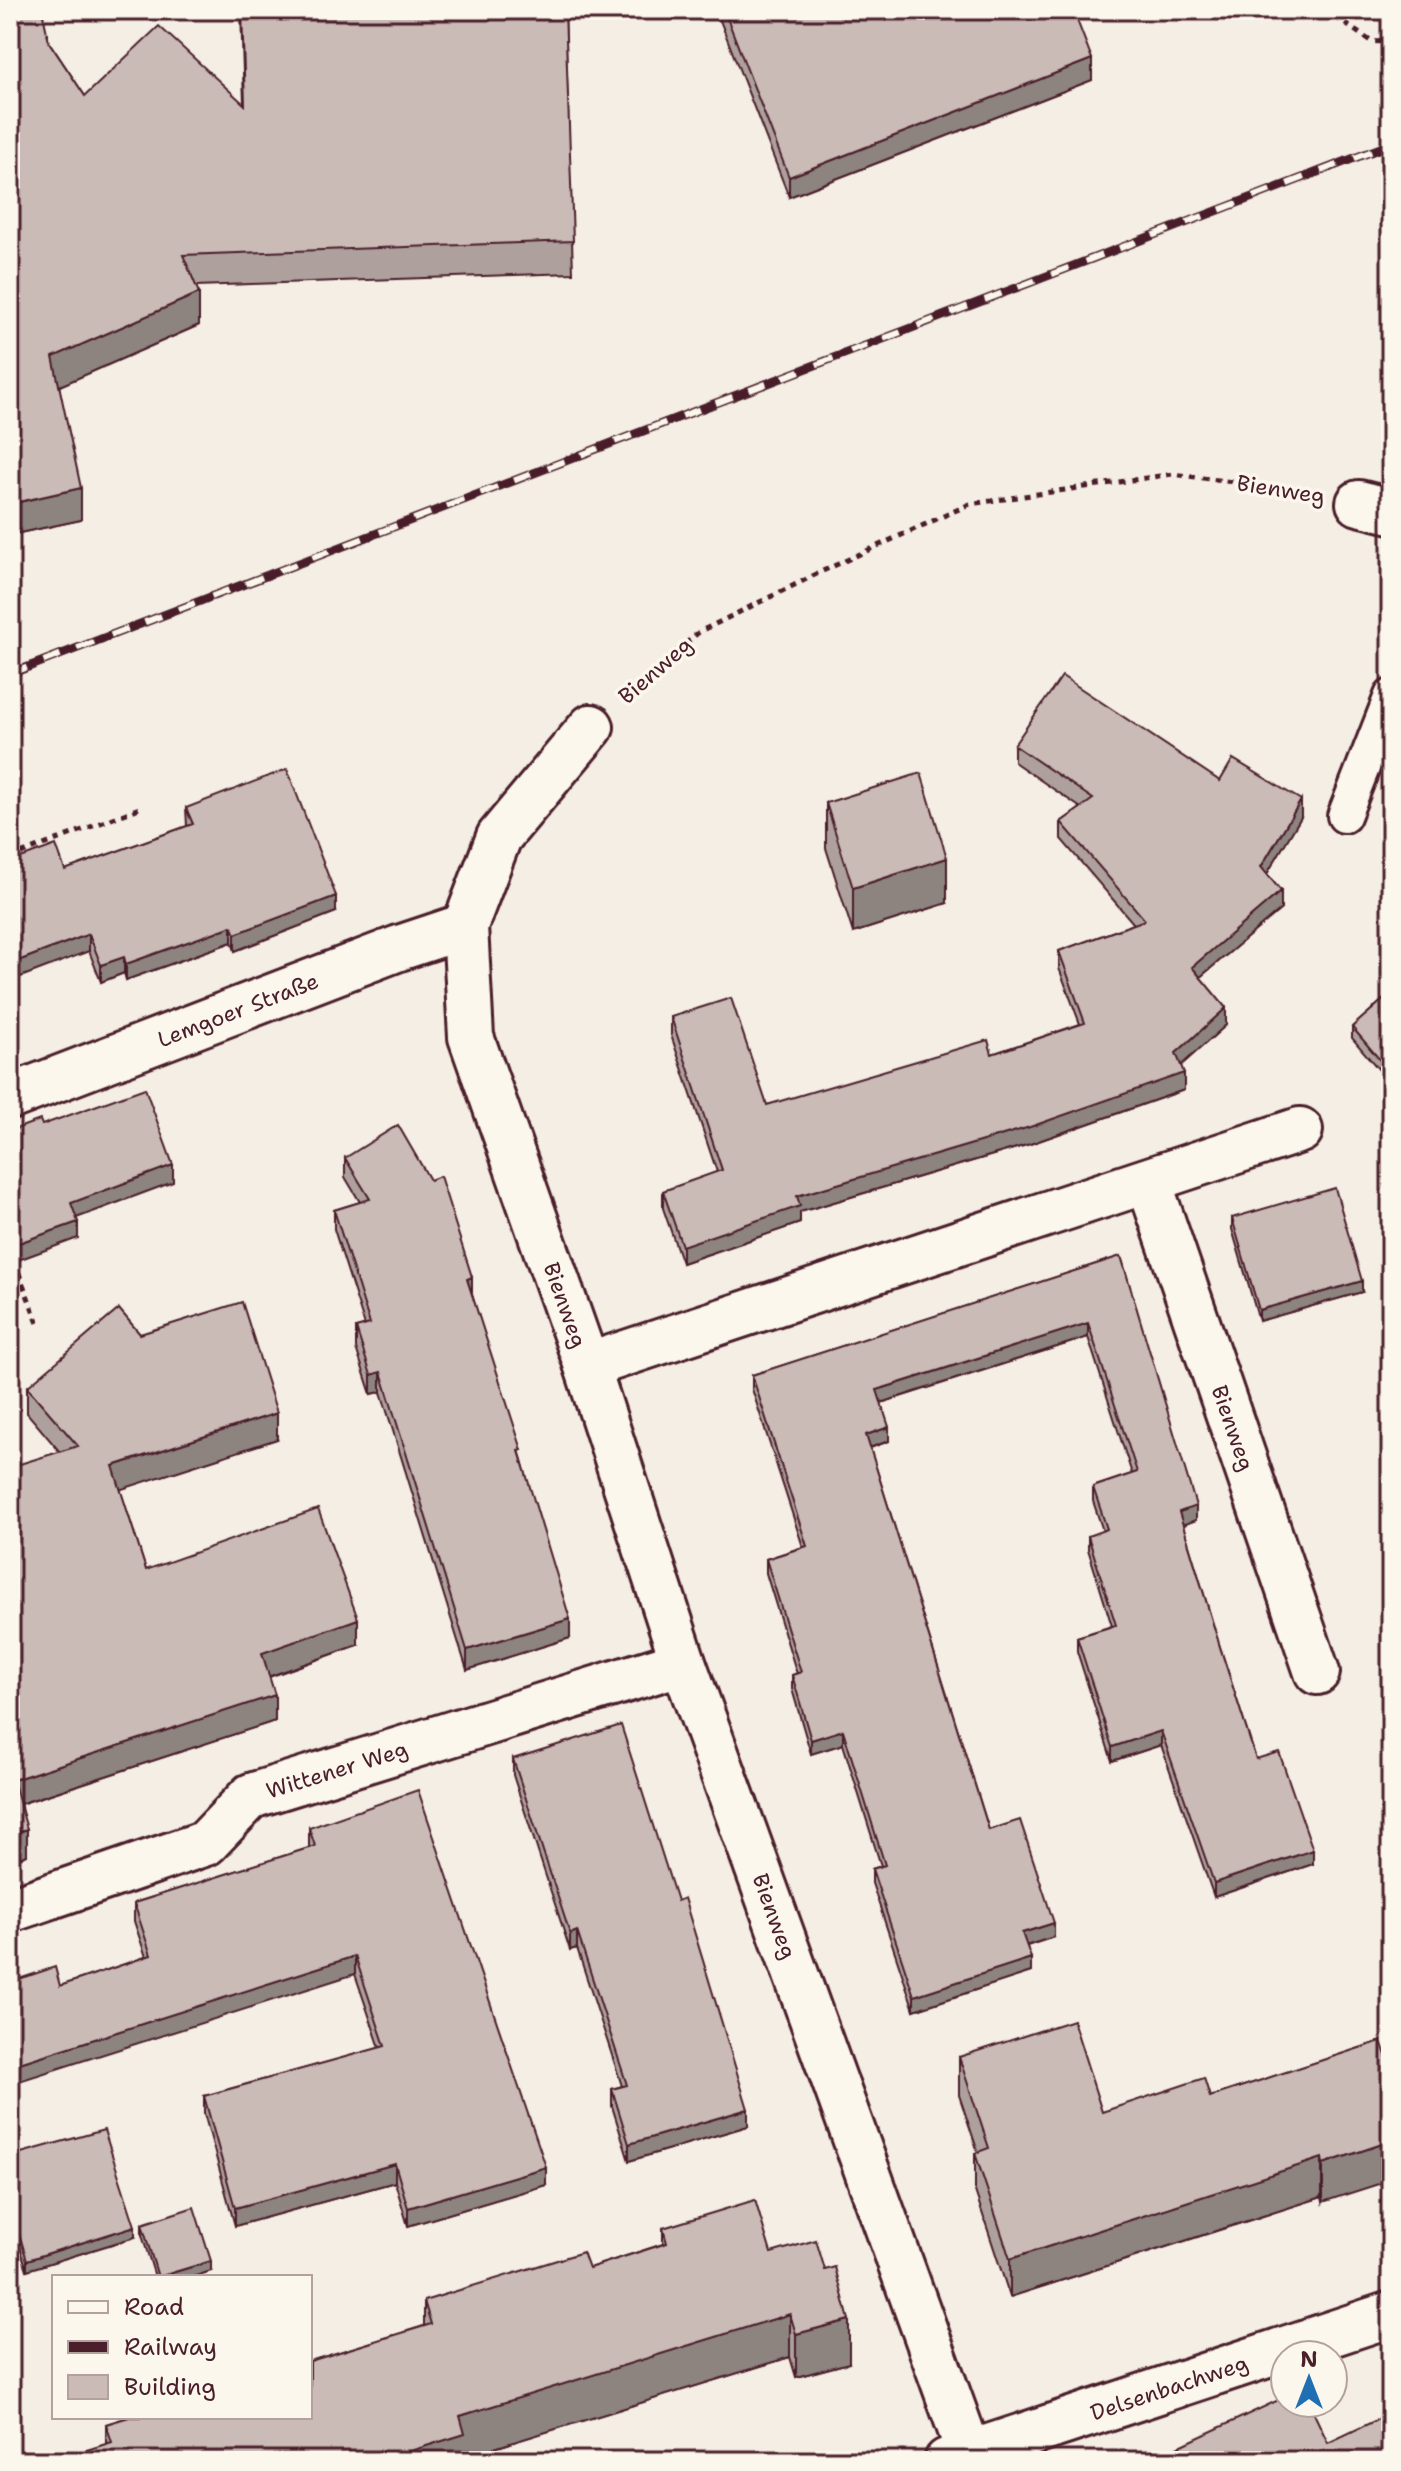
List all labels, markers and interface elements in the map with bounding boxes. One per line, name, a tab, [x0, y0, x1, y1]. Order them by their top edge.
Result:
street label: Bienweg	[1235, 468, 1327, 511]
street label: Bienweg	[612, 630, 698, 710]
street label: Lemgoer Straße	[153, 966, 323, 1054]
street label: Bienweg	[537, 1258, 593, 1352]
street label: Bienweg	[1205, 1381, 1261, 1475]
street label: Wittener Weg	[263, 1734, 411, 1805]
street label: Bienweg	[746, 1869, 803, 1963]
legend	[52, 2275, 312, 2419]
text: Road	[124, 2291, 184, 2323]
text: Railway	[124, 2331, 217, 2363]
north arrow	[1269, 2339, 1349, 2419]
text: N	[1300, 2345, 1318, 2374]
street label: Delsenbachweg	[1087, 2348, 1252, 2428]
text: Building	[124, 2371, 216, 2403]

